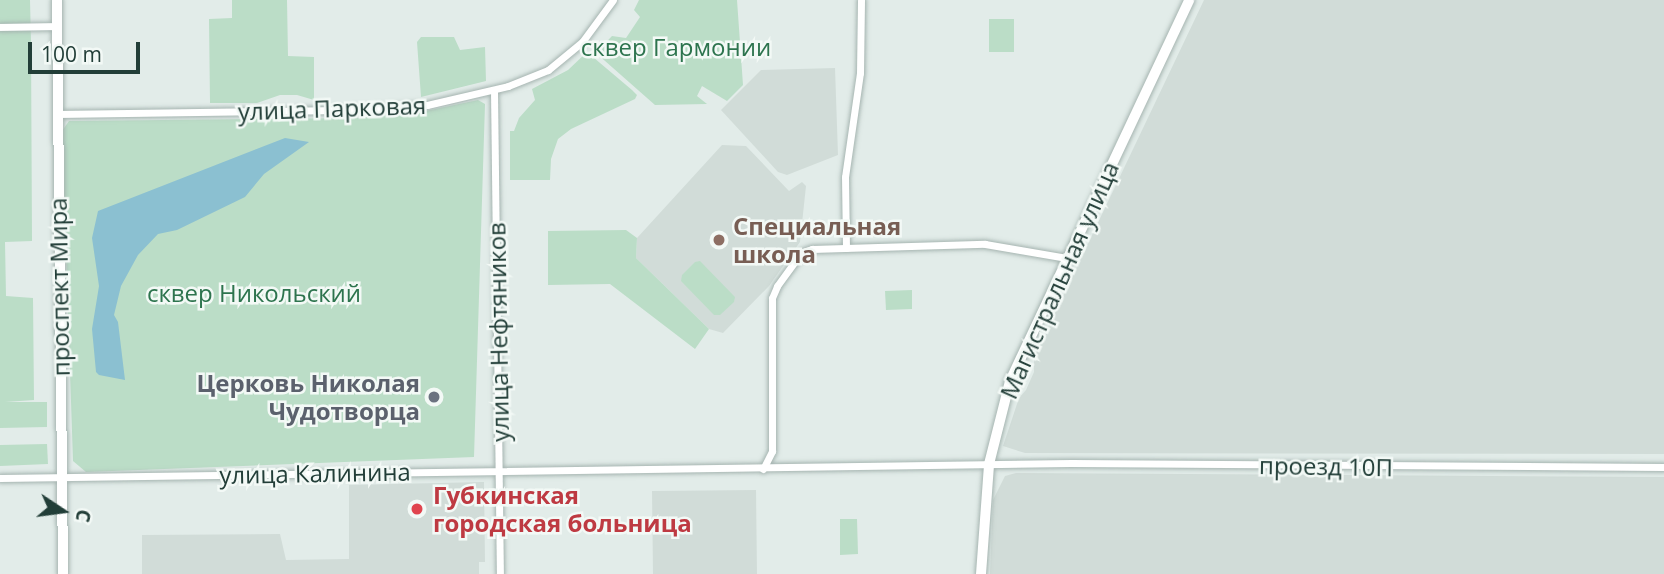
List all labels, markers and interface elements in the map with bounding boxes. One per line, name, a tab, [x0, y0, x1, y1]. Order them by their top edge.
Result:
scale bar	[32, 28, 144, 72]
park label: сквер Гармонии	[581, 33, 771, 61]
text: 100 m	[41, 40, 102, 68]
street label: улица Парковая	[237, 90, 427, 126]
street label: Магистральная улица	[994, 157, 1124, 403]
street label: проспект Мира	[43, 197, 75, 377]
place label: Специальная школа	[733, 212, 901, 268]
street label: улица Нефтяников	[482, 222, 514, 442]
marker: Специальная школа	[711, 232, 727, 248]
park label: сквер Никольский	[147, 279, 361, 307]
place label: Церковь Николая Чудотворца	[197, 369, 420, 425]
marker: Церковь Николая Чудотворца	[426, 389, 442, 405]
street label: проезд 10П	[1259, 450, 1393, 482]
street label: улица Калинина	[219, 457, 411, 489]
north arrow	[28, 476, 98, 546]
place label: Губкинская городская больница	[433, 481, 692, 537]
marker: Губкинская городская больница	[407, 499, 427, 519]
text: С	[69, 507, 97, 525]

